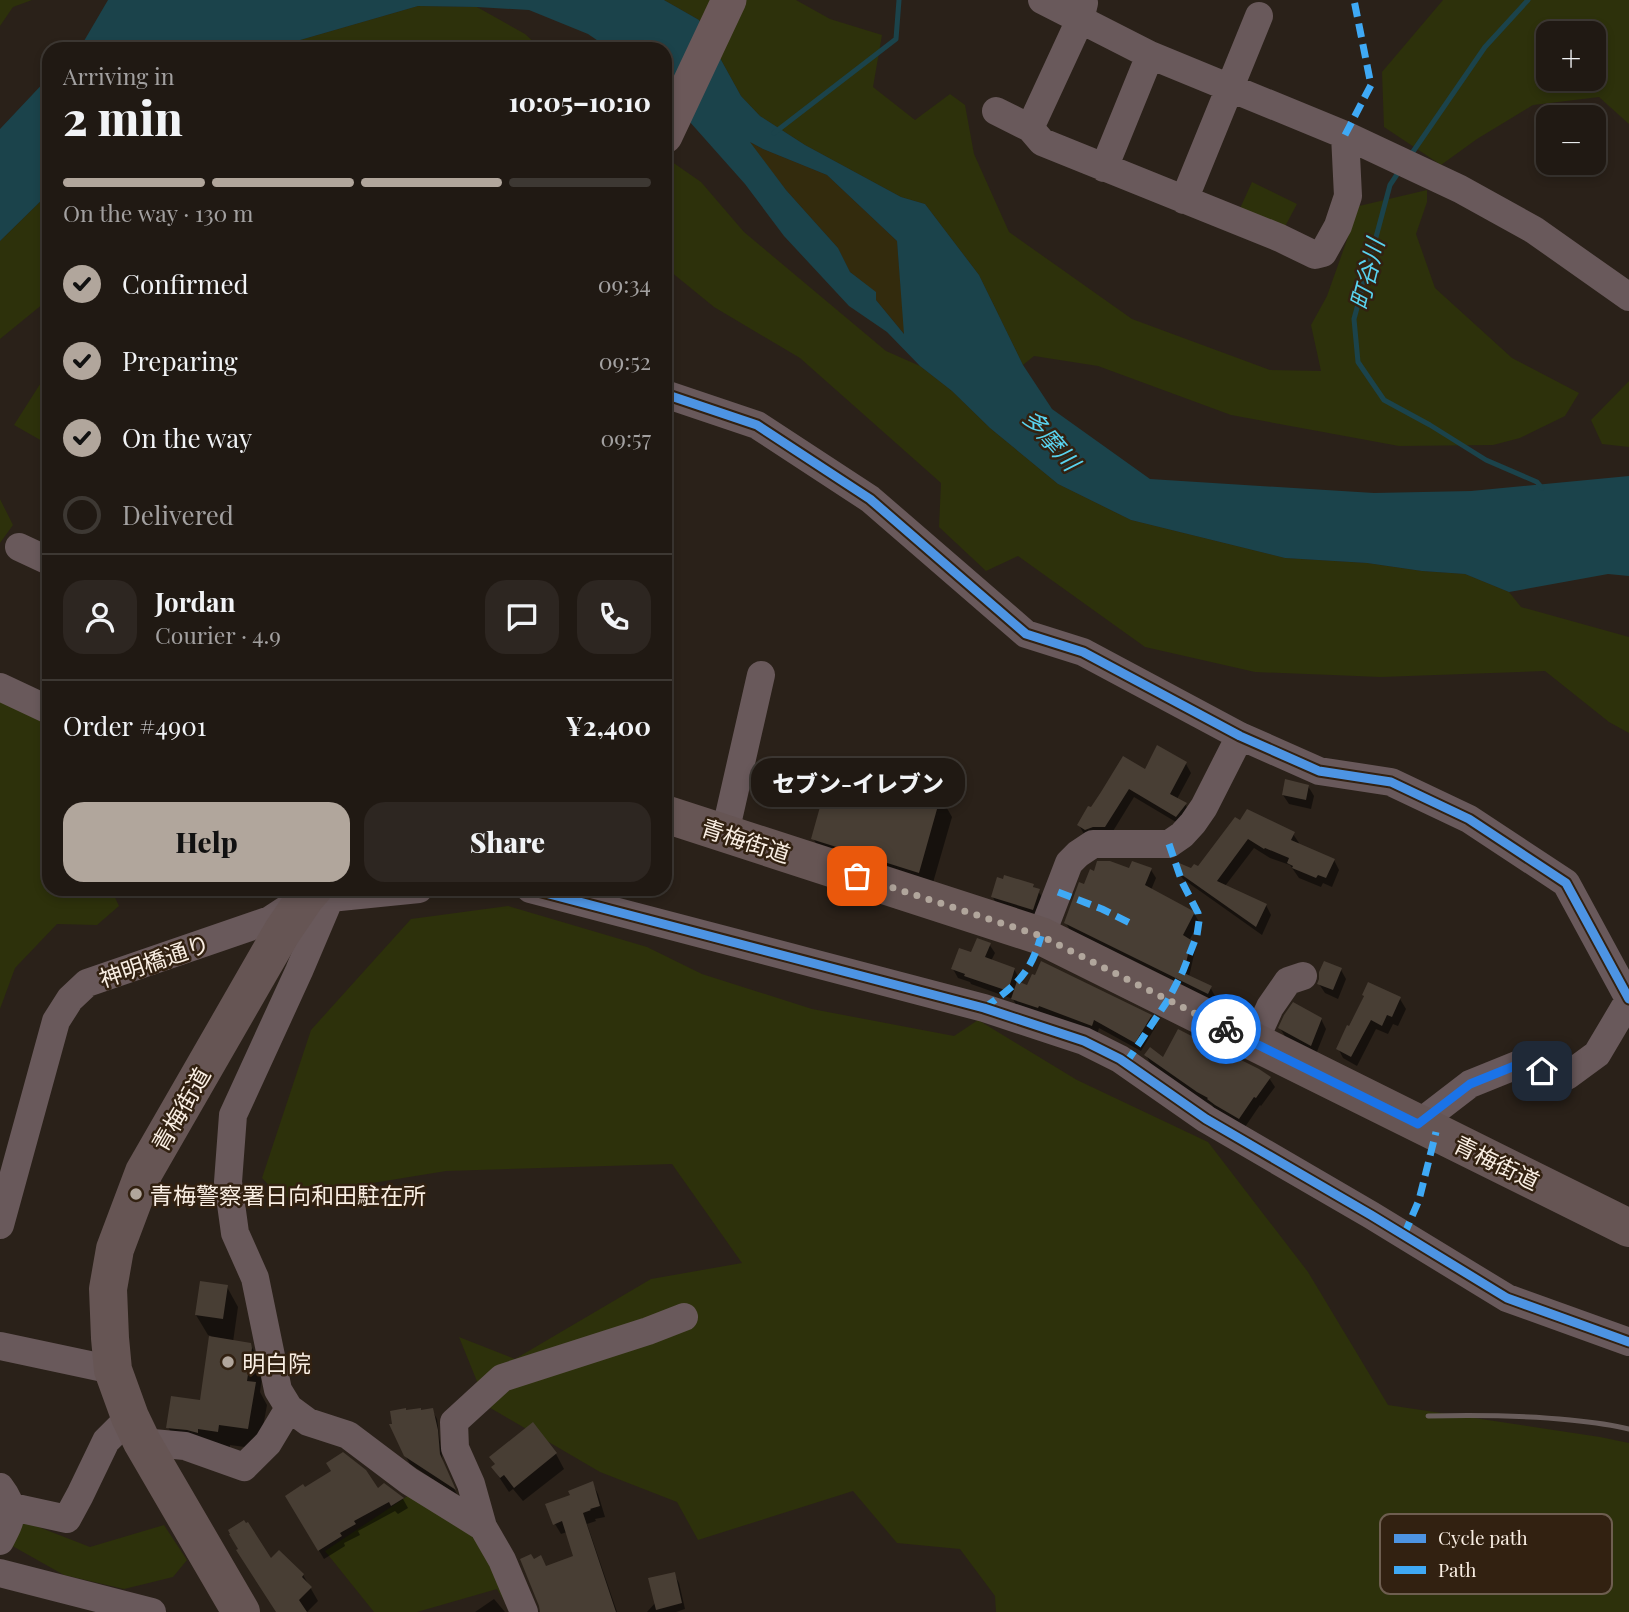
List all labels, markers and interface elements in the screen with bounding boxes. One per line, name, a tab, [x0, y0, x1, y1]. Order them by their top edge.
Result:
map controls	[1536, 21, 1606, 175]
button: +	[1536, 21, 1606, 91]
text: Arriving in	[63, 60, 175, 91]
text: 10:05–10:10	[509, 84, 651, 119]
text: 2 min	[63, 86, 183, 148]
button: −	[1536, 105, 1606, 175]
text: On the way · 130 m	[63, 197, 254, 228]
water label: 町谷川	[1342, 232, 1391, 313]
icon: check	[63, 265, 101, 303]
text: Confirmed	[122, 266, 249, 301]
text: 09:34	[598, 268, 651, 299]
icon: check	[63, 342, 101, 380]
text: Preparing	[122, 343, 238, 378]
text: 09:52	[599, 345, 651, 376]
water label: 多摩川	[1016, 401, 1090, 479]
icon: check	[63, 419, 101, 457]
text: On the way	[122, 420, 252, 455]
text: 09:57	[600, 422, 651, 453]
text: Delivered	[122, 497, 234, 532]
button: person	[63, 580, 137, 654]
button: chat	[485, 580, 559, 654]
button: phone	[577, 580, 651, 654]
text: Jordan	[155, 584, 235, 619]
text: Courier · 4.9	[155, 619, 281, 650]
text: Order #4901	[63, 708, 206, 743]
text: ¥2,400	[565, 708, 651, 743]
callout: セブン-イレブン	[750, 757, 964, 806]
text: セブン-イレブン	[772, 767, 944, 798]
button: Help	[63, 802, 350, 882]
button: Share	[364, 802, 651, 882]
street label: 青梅街道	[697, 811, 795, 869]
pin	[827, 846, 887, 906]
icon: bag	[838, 857, 876, 895]
street label: 神明橋通り	[95, 927, 213, 993]
courier	[1191, 994, 1261, 1064]
icon: bike	[1207, 1010, 1245, 1048]
pin	[1512, 1041, 1572, 1101]
icon: home	[1523, 1052, 1561, 1090]
street label: 青梅街道	[144, 1061, 216, 1157]
street label: 青梅街道	[1449, 1128, 1545, 1196]
place label: 青梅警察署日向和田駐在所	[150, 1179, 426, 1210]
marker: 青梅警察署日向和田駐在所	[128, 1186, 144, 1202]
place label: 明白院	[242, 1347, 311, 1378]
marker: 明白院	[220, 1354, 236, 1370]
legend	[1380, 1514, 1612, 1594]
text: Cycle path	[1438, 1524, 1528, 1550]
text: Path	[1438, 1556, 1476, 1582]

